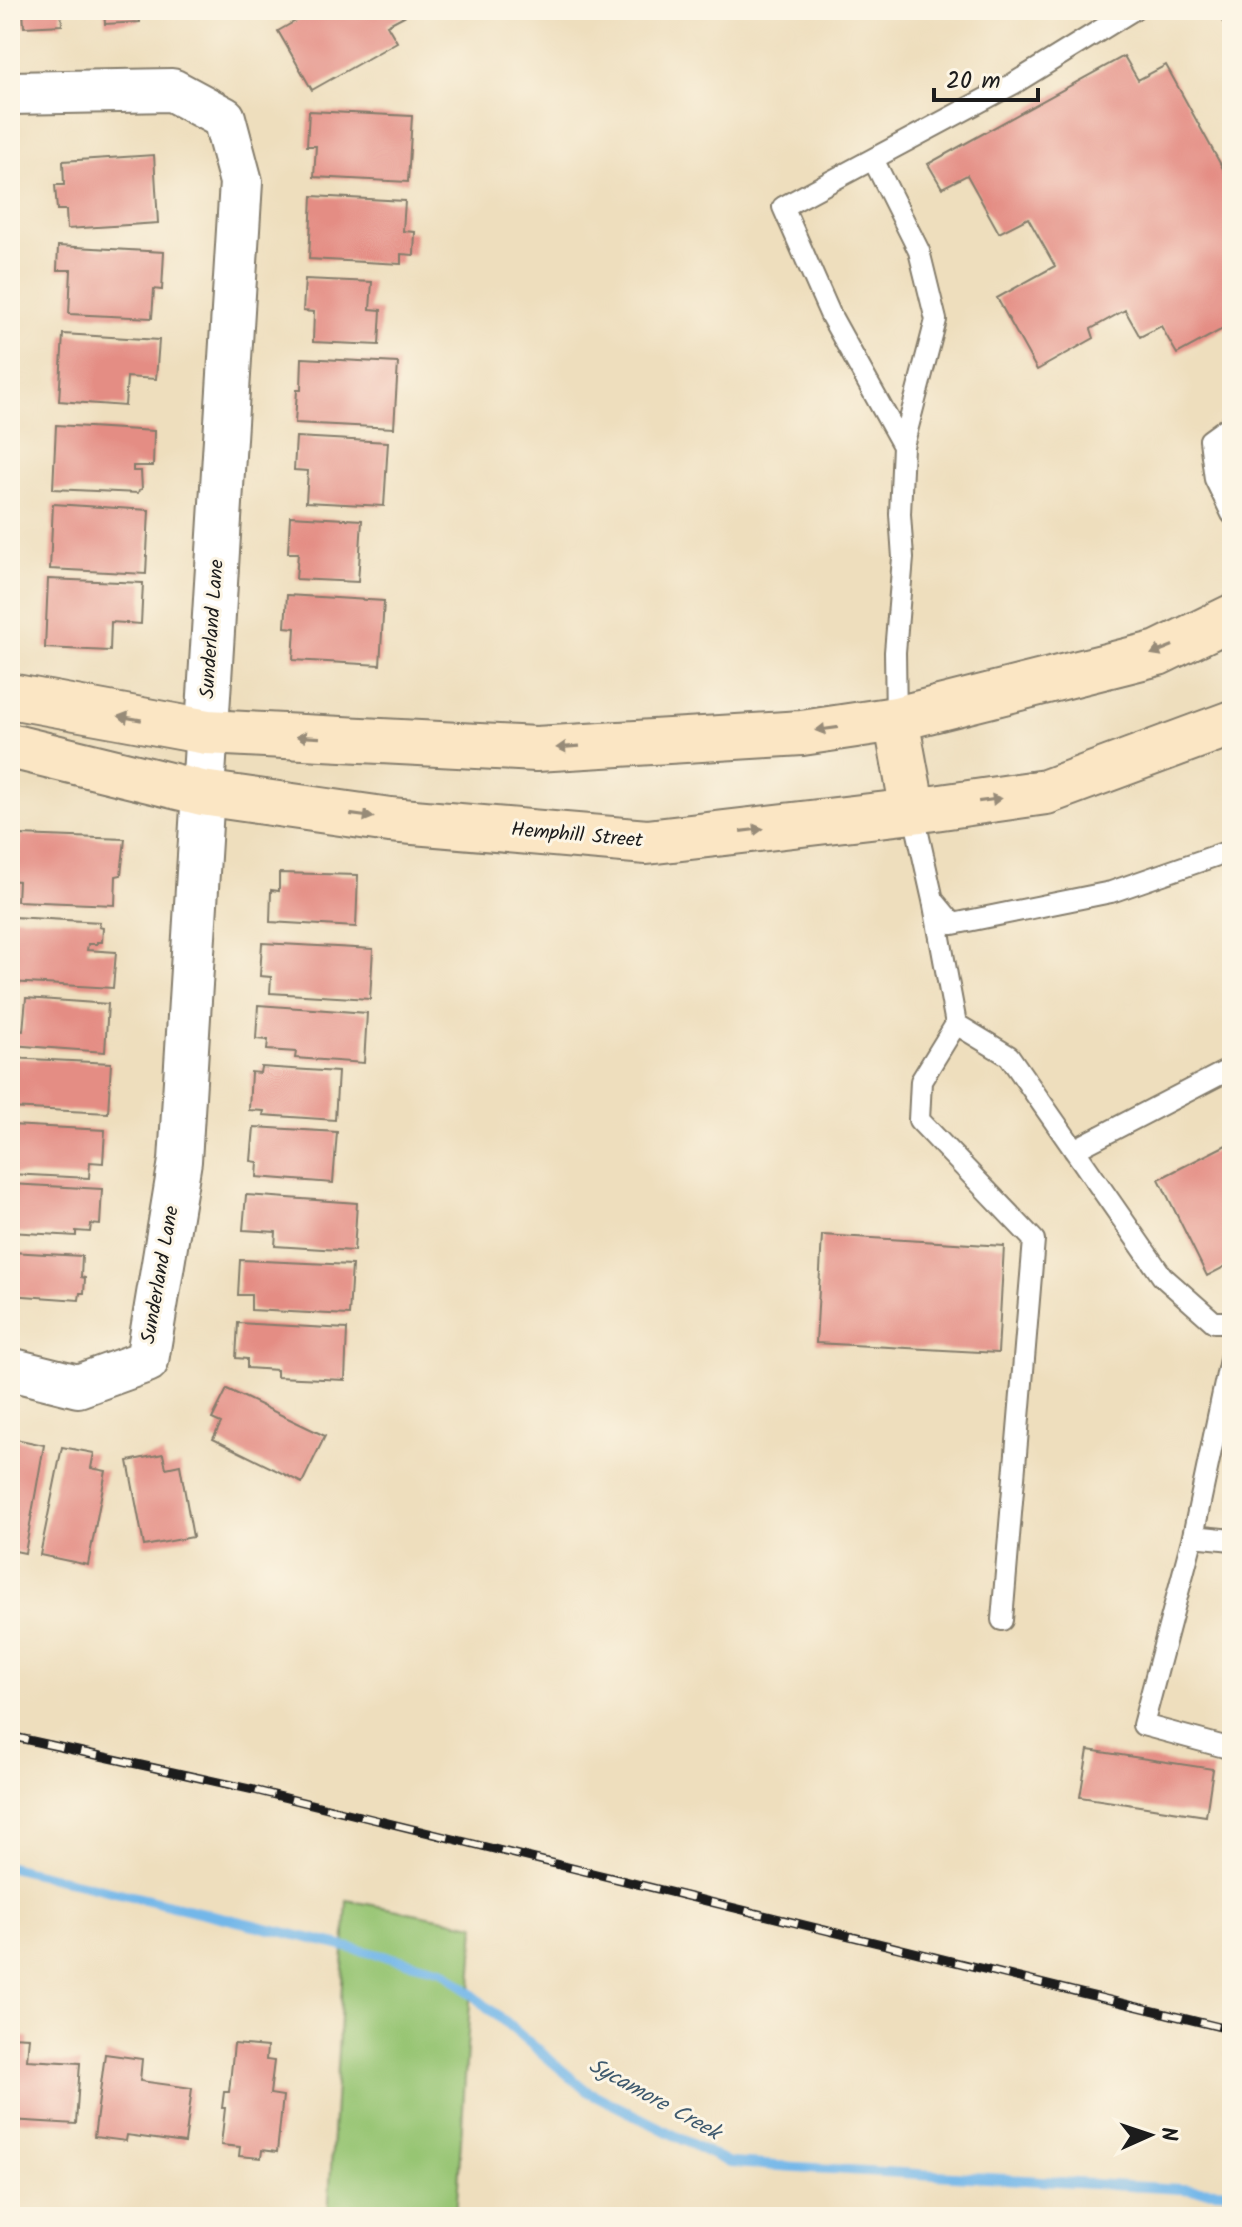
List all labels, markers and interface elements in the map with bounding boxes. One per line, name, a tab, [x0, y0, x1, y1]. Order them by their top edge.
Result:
scale bar	[934, 52, 1038, 102]
text: 20 m	[946, 62, 1001, 101]
street label: Sunderland Lane	[192, 558, 234, 700]
one-way arrow	[1150, 644, 1173, 657]
one-way arrow	[117, 711, 142, 723]
one-way arrow	[814, 723, 839, 736]
one-way arrow	[295, 730, 320, 743]
one-way arrow	[555, 741, 580, 754]
one-way arrow	[978, 793, 1003, 806]
one-way arrow	[350, 810, 375, 823]
street label: Hemphill Street	[510, 814, 644, 858]
one-way arrow	[740, 823, 765, 836]
street label: Sunderland Lane	[133, 1204, 189, 1346]
water label: Sycamore Creek	[582, 2049, 730, 2153]
north arrow	[1110, 2095, 1190, 2175]
text: N	[1150, 2126, 1185, 2142]

